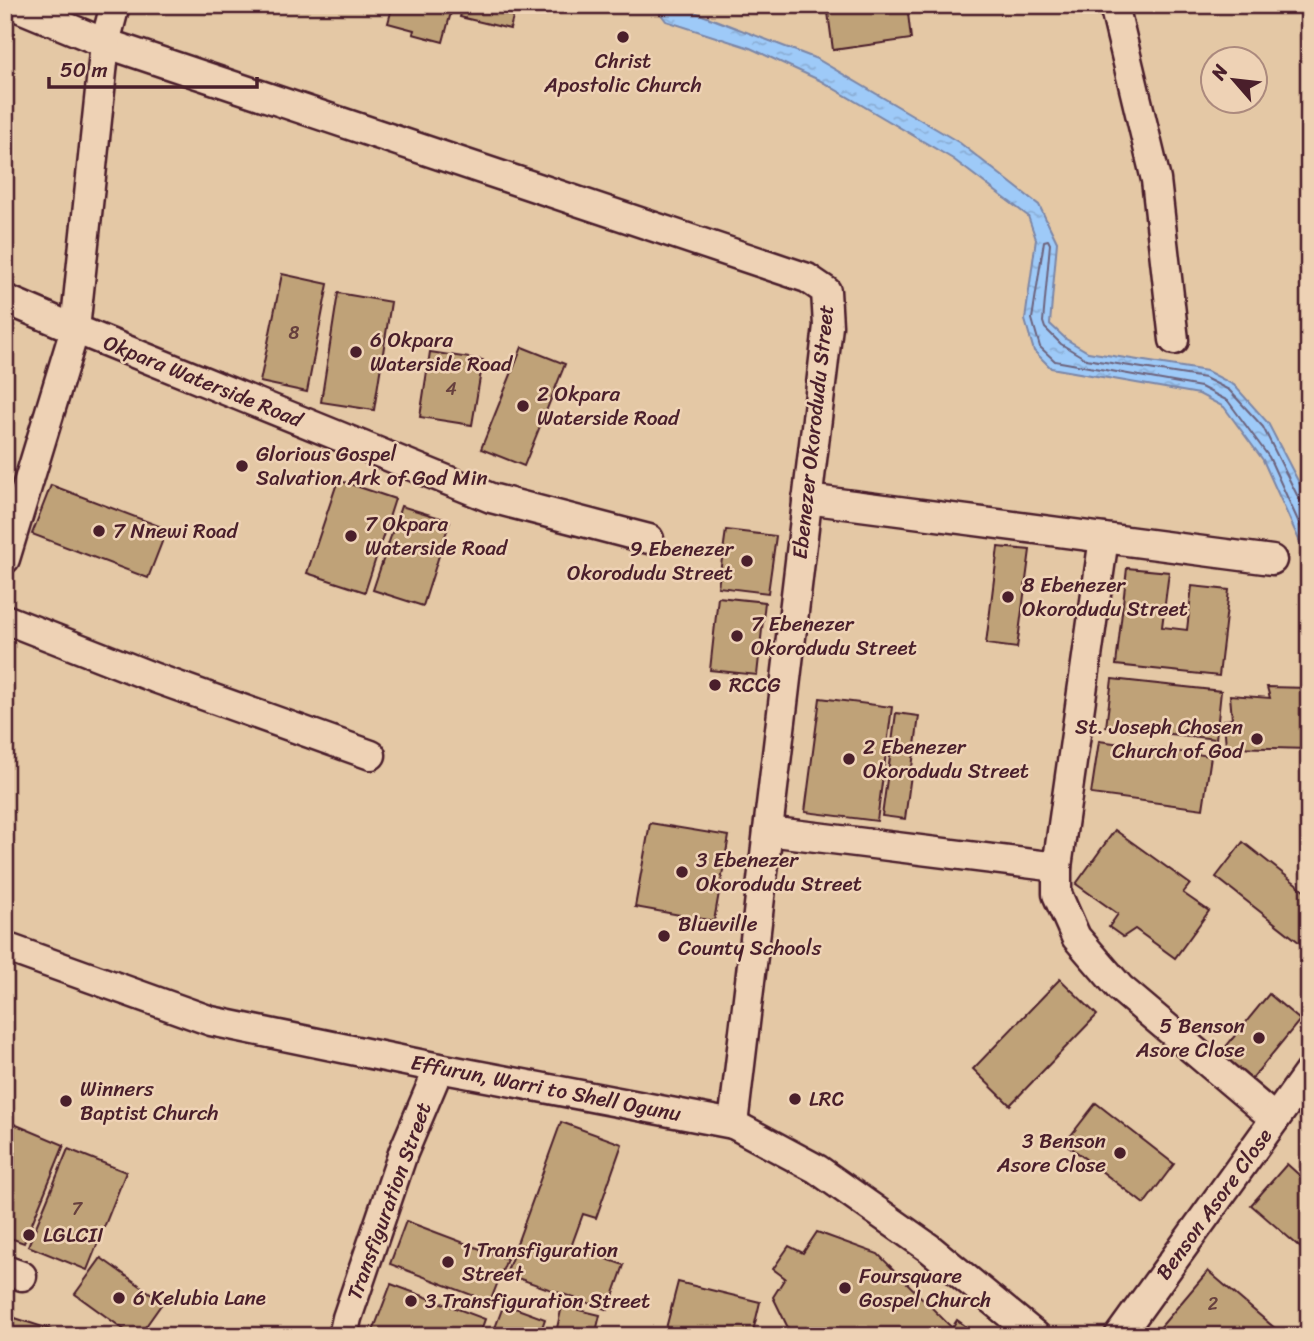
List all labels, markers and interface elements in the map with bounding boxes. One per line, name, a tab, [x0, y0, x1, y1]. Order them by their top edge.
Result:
marker: Christ Apostolic Church	[615, 29, 631, 45]
place label: Christ Apostolic Church	[543, 42, 702, 104]
scale bar	[49, 46, 257, 90]
north arrow	[1198, 46, 1268, 116]
text: 50 m	[60, 51, 108, 89]
text: N	[1201, 58, 1237, 87]
street label: Ebenezer Okorodudu Street	[781, 303, 845, 561]
house number: 8	[289, 317, 300, 349]
place label: 6 Okpara Waterside Road	[370, 321, 514, 383]
street label: Okpara Waterside Road	[97, 324, 310, 439]
marker: 6 Okpara Waterside Road	[348, 344, 364, 360]
house number: 4	[445, 373, 457, 405]
place label: 2 Okpara Waterside Road	[537, 375, 681, 437]
marker: 2 Okpara Waterside Road	[515, 398, 531, 414]
place label: Glorious Gospel Salvation Ark of God Min	[256, 435, 488, 497]
marker: Glorious Gospel Salvation Ark of God Min	[234, 458, 250, 474]
place label: 7 Okpara Waterside Road	[365, 505, 509, 567]
place label: 7 Nnewi Road	[113, 512, 240, 550]
marker: 7 Nnewi Road	[91, 523, 107, 539]
marker: 7 Okpara Waterside Road	[343, 528, 359, 544]
place label: 9 Ebenezer Okorodudu Street	[567, 530, 734, 592]
marker: 9 Ebenezer Okorodudu Street	[739, 553, 755, 569]
place label: 8 Ebenezer Okorodudu Street	[1022, 566, 1188, 628]
marker: 8 Ebenezer Okorodudu Street	[1000, 589, 1016, 605]
place label: 7 Ebenezer Okorodudu Street	[751, 605, 917, 667]
marker: 7 Ebenezer Okorodudu Street	[729, 628, 745, 644]
place label: RCCG	[729, 666, 781, 704]
marker: RCCG	[707, 677, 723, 693]
place label: St. Joseph Chosen Church of God	[1075, 708, 1245, 770]
place label: 2 Ebenezer Okorodudu Street	[863, 728, 1029, 790]
marker: St. Joseph Chosen Church of God	[1249, 731, 1265, 747]
marker: 2 Ebenezer Okorodudu Street	[841, 751, 857, 767]
place label: 3 Ebenezer Okorodudu Street	[696, 841, 862, 903]
marker: 3 Ebenezer Okorodudu Street	[674, 864, 690, 880]
place label: Blueville County Schools	[678, 905, 822, 967]
marker: Blueville County Schools	[656, 928, 672, 944]
place label: 5 Benson Asore Close	[1135, 1007, 1245, 1069]
marker: 5 Benson Asore Close	[1251, 1030, 1267, 1046]
street label: Effurun, Warri to Shell Ogunu	[408, 1043, 685, 1133]
place label: Winners Baptist Church	[80, 1070, 219, 1132]
place label: LRC	[809, 1080, 844, 1118]
marker: LRC	[787, 1091, 803, 1107]
marker: Winners Baptist Church	[58, 1093, 74, 1109]
street label: Transfiguration Street	[336, 1097, 442, 1305]
street label: Benson Asore Close	[1145, 1120, 1283, 1288]
place label: 3 Benson Asore Close	[996, 1122, 1106, 1184]
marker: 3 Benson Asore Close	[1112, 1145, 1128, 1161]
house number: 7	[72, 1193, 84, 1225]
place label: LGLCII	[43, 1216, 104, 1254]
marker: LGLCII	[21, 1227, 37, 1243]
place label: 1 Transfiguration Street	[462, 1231, 618, 1293]
marker: 1 Transfiguration Street	[440, 1254, 456, 1270]
place label: Foursquare Gospel Church	[859, 1257, 991, 1319]
place label: 6 Kelubia Lane	[133, 1279, 266, 1317]
marker: Foursquare Gospel Church	[837, 1280, 853, 1296]
place label: 3 Transfiguration Street	[425, 1282, 650, 1320]
house number: 2	[1208, 1288, 1218, 1320]
marker: 6 Kelubia Lane	[111, 1290, 127, 1306]
marker: 3 Transfiguration Street	[403, 1293, 419, 1309]

